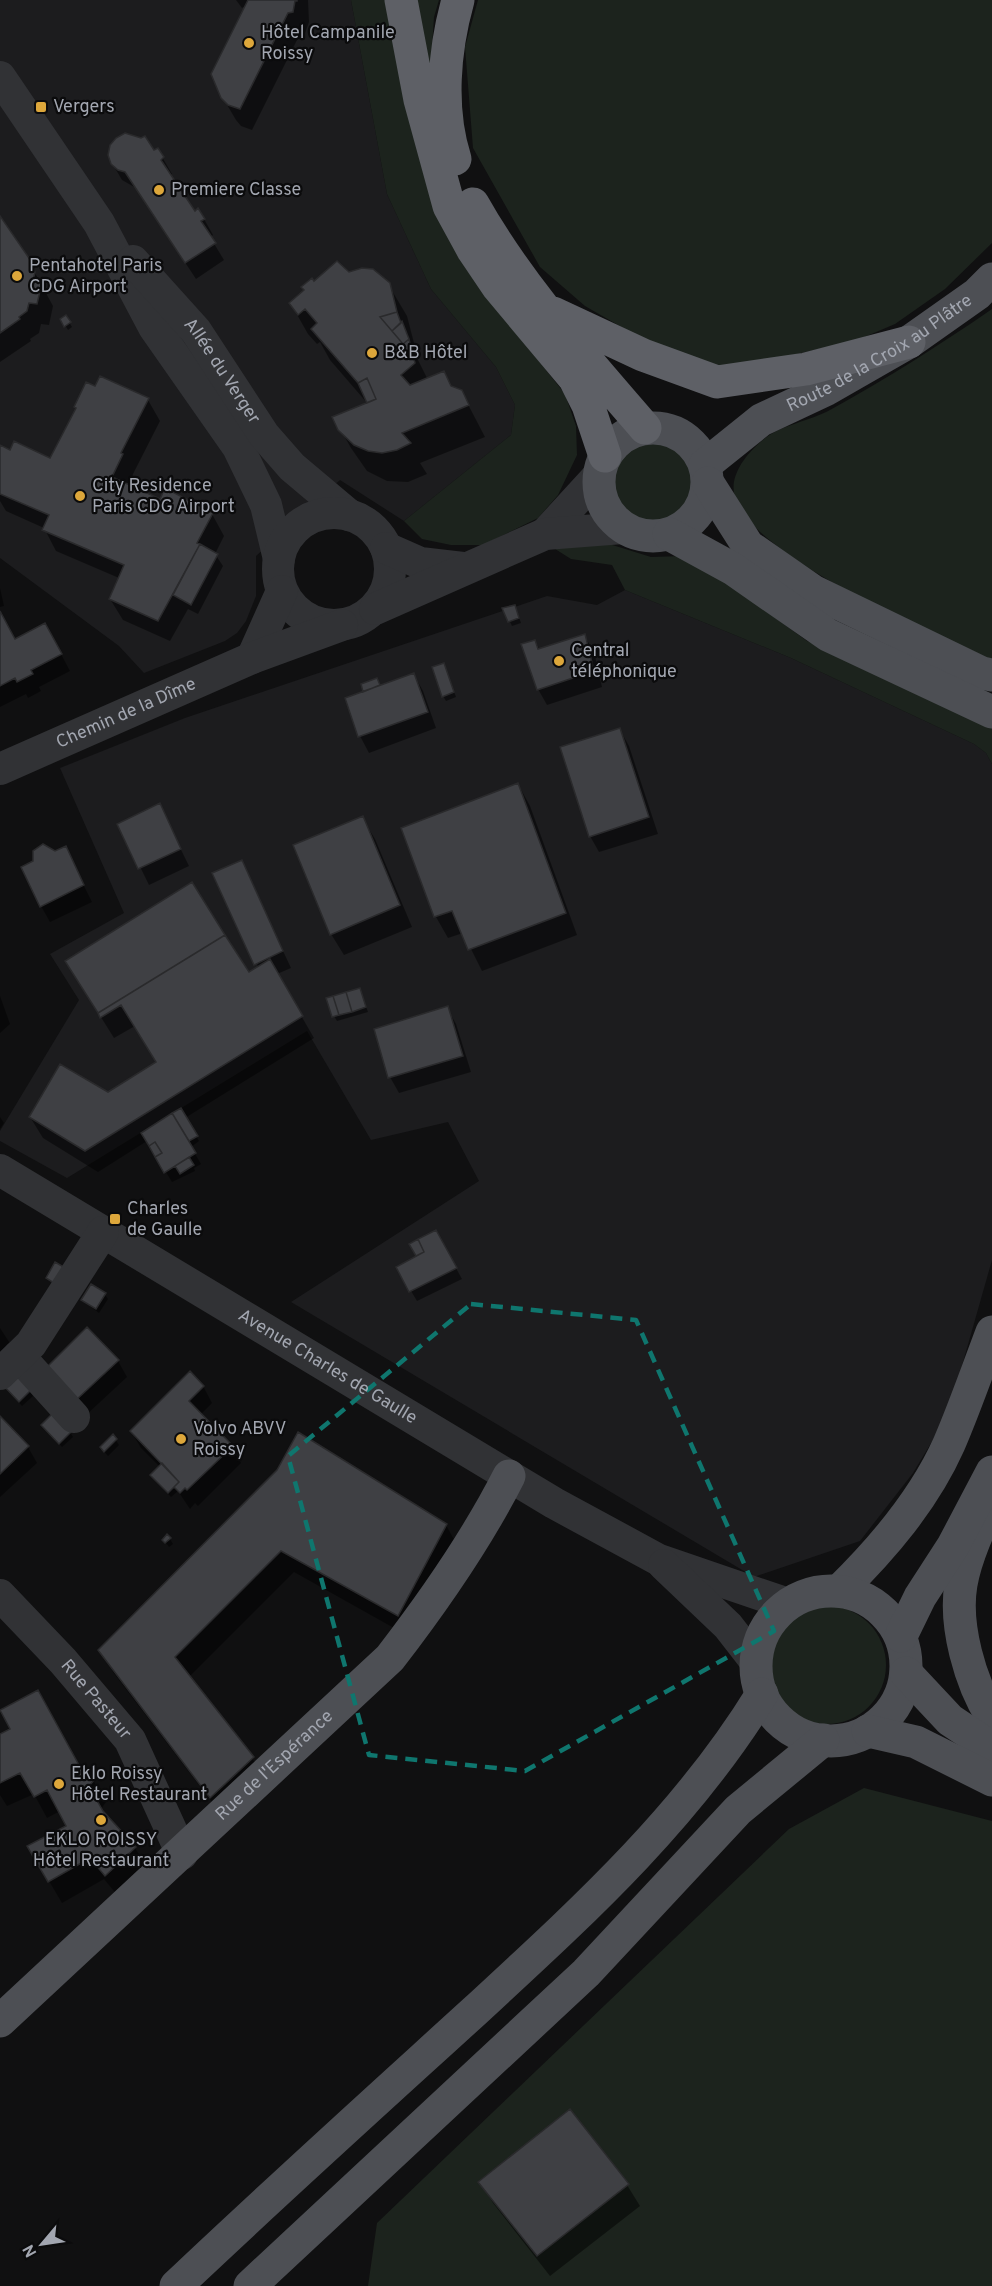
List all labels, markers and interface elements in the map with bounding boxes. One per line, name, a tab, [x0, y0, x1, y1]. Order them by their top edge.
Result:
place label: Hôtel Campanile Roissy	[261, 22, 395, 66]
marker: Hôtel Campanile Roissy	[242, 36, 256, 50]
place label: Vergers	[53, 96, 115, 119]
marker: Vergers	[34, 100, 48, 114]
place label: Premiere Classe	[171, 179, 301, 202]
marker: Premiere Classe	[152, 183, 166, 197]
place label: Pentahotel Paris CDG Airport	[29, 255, 162, 299]
marker: Pentahotel Paris CDG Airport	[10, 269, 24, 283]
street label: Route de la Croix au Plâtre	[783, 289, 977, 418]
street label: Allée du Verger	[178, 313, 265, 429]
place label: B&B Hôtel	[384, 342, 468, 365]
marker: B&B Hôtel	[365, 346, 379, 360]
place label: City Residence Paris CDG Airport	[92, 475, 235, 519]
marker: City Residence Paris CDG Airport	[73, 489, 87, 503]
place label: Central téléphonique	[571, 640, 677, 684]
marker: Central téléphonique	[552, 654, 566, 668]
street label: Chemin de la Dîme	[53, 672, 200, 754]
place label: Charles de Gaulle	[127, 1198, 202, 1242]
marker: Charles de Gaulle	[108, 1212, 122, 1226]
street label: Avenue Charles de Gaulle	[234, 1304, 421, 1429]
place label: Volvo ABVV Roissy	[193, 1418, 287, 1462]
marker: Volvo ABVV Roissy	[174, 1432, 188, 1446]
street label: Rue Pasteur	[55, 1655, 136, 1745]
street label: Rue de l'Espérance	[211, 1705, 338, 1826]
place label: Eklo Roissy Hôtel Restaurant	[71, 1763, 207, 1807]
marker: Eklo Roissy Hôtel Restaurant	[52, 1777, 66, 1791]
marker: EKLO ROISSY Hôtel Restaurant	[94, 1813, 108, 1827]
place label: EKLO ROISSY Hôtel Restaurant	[33, 1829, 169, 1873]
north arrow	[12, 2214, 72, 2274]
text: N	[19, 2240, 42, 2260]

